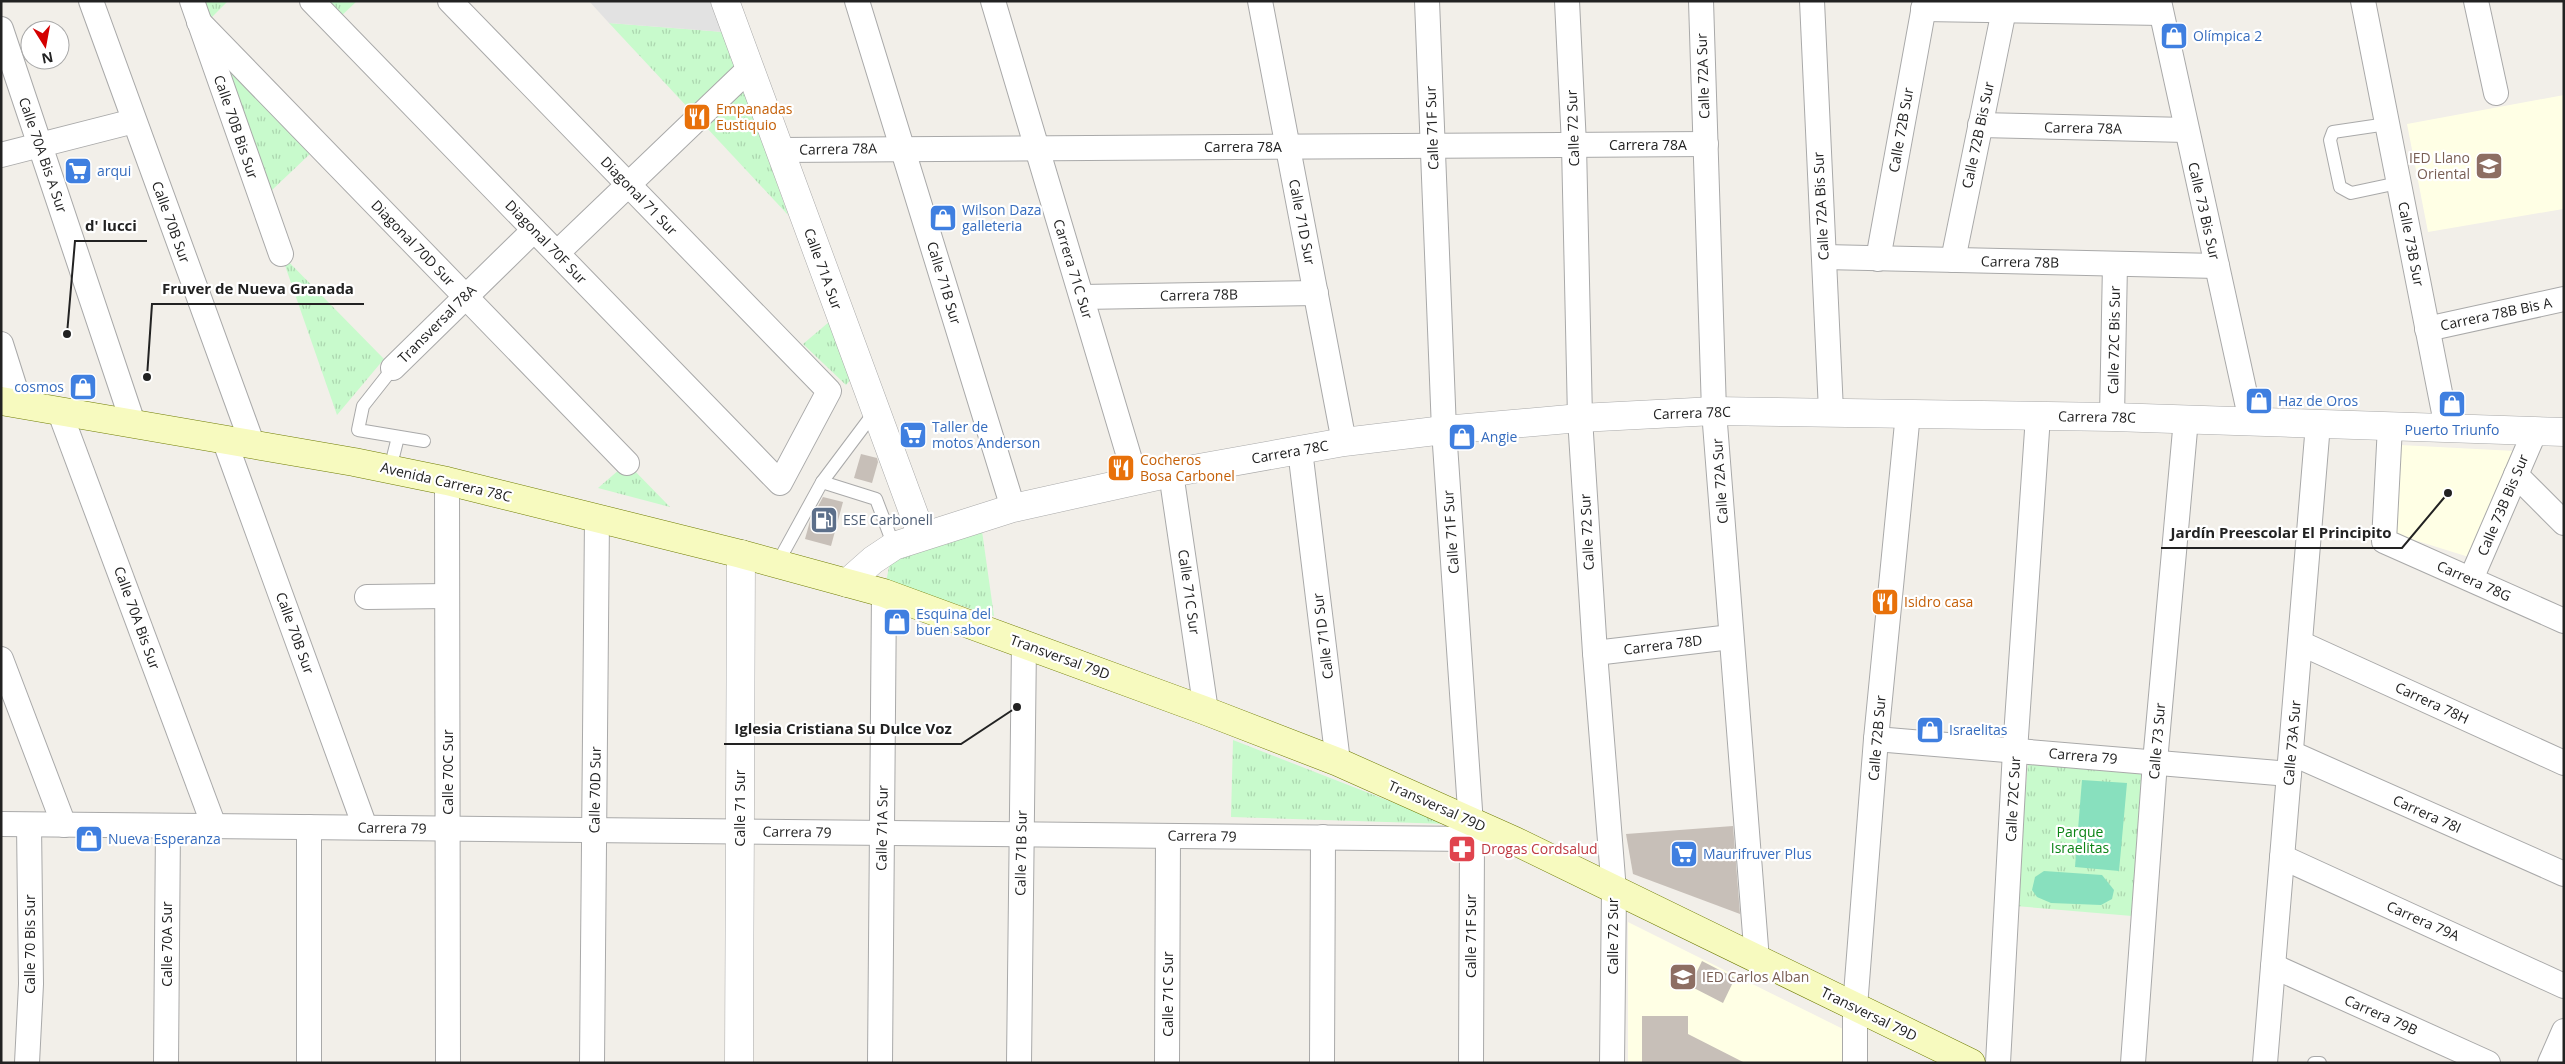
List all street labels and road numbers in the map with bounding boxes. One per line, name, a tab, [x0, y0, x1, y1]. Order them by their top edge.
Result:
street label: Calle 72A Sur	[1692, 33, 1713, 119]
street label: Calle 70B Bis Sur	[210, 72, 263, 182]
street label: Calle 72B Bis Sur	[1957, 79, 1998, 190]
street label: Calle 71F Sur	[1421, 85, 1442, 170]
street label: Calle 72B Sur	[1884, 86, 1917, 174]
street label: Calle 72 Sur	[1562, 89, 1583, 167]
street label: Calle 70A Bis A Sur	[15, 95, 72, 215]
street label: Carrera 78A	[2044, 117, 2122, 138]
street label: Carrera 78A	[1609, 135, 1687, 154]
street label: Carrera 78A	[1204, 137, 1282, 156]
street label: Carrera 78A	[799, 138, 877, 159]
street label: Calle 72A Bis Sur	[1808, 151, 1833, 261]
street label: Diagonal 71 Sur	[597, 152, 682, 239]
street label: Calle 73 Bis Sur	[2184, 160, 2225, 262]
street label: Calle 71D Sur	[1285, 177, 1320, 267]
street label: Calle 70B Sur	[148, 178, 195, 266]
street label: Diagonal 70D Sur	[367, 195, 460, 290]
street label: Diagonal 70F Sur	[501, 196, 592, 288]
street label: Calle 73B Sur	[2394, 200, 2429, 288]
street label: Carrera 71C Sur	[1049, 217, 1098, 321]
street label: Calle 71A Sur	[800, 225, 847, 313]
street label: Calle 71B Sur	[923, 239, 966, 327]
street label: Carrera 78B	[1981, 251, 2059, 272]
street label: Transversal 78A	[393, 280, 480, 367]
street label: Carrera 78B	[1160, 284, 1238, 305]
street label: Calle 72C Bis Sur	[2103, 285, 2124, 394]
street label: Carrera 78B Bis A	[2438, 292, 2554, 335]
street label: Carrera 78C	[1653, 402, 1731, 423]
street label: Carrera 78C	[2058, 406, 2136, 427]
street label: Carrera 78C	[1250, 435, 1330, 468]
street label: Calle 72A Sur	[1707, 437, 1732, 524]
street label: Calle 73B Bis Sur	[2473, 451, 2533, 559]
street label: Avenida Carrera 78C	[379, 457, 514, 506]
street label: Calle 71F Sur	[1438, 489, 1463, 575]
street label: Calle 72 Sur	[1575, 493, 1598, 571]
street label: Calle 71C Sur	[1174, 548, 1205, 636]
street label: Carrera 78G	[2434, 556, 2514, 605]
street label: Calle 70A Bis Sur	[110, 564, 165, 672]
street label: Calle 70B Sur	[272, 589, 319, 677]
street label: Calle 71D Sur	[1308, 591, 1337, 680]
street label: Transversal 79D	[1008, 630, 1113, 683]
street label: Carrera 78D	[1622, 630, 1703, 659]
street label: Carrera 78H	[2392, 677, 2472, 728]
street label: Calle 72B Sur	[1863, 694, 1890, 782]
street label: Calle 73A Sur	[2278, 699, 2305, 786]
street label: Calle 73 Sur	[2144, 702, 2169, 780]
street label: Calle 70C Sur	[438, 729, 457, 815]
street label: Carrera 79	[2048, 743, 2118, 768]
street label: Calle 70D Sur	[584, 746, 605, 834]
street label: Calle 72C Sur	[2001, 755, 2024, 842]
street label: Calle 71 Sur	[730, 769, 749, 846]
street label: Transversal 79D	[1385, 776, 1489, 836]
street label: Calle 71A Sur	[871, 785, 892, 871]
street label: Carrera 78I	[2390, 790, 2464, 837]
street label: Calle 71B Sur	[1010, 810, 1031, 896]
street label: Carrera 79	[357, 817, 427, 838]
street label: Carrera 79	[762, 821, 832, 842]
street label: Carrera 79	[1167, 825, 1237, 846]
street label: Calle 70 Bis Sur	[20, 894, 39, 994]
street label: Calle 71F Sur	[1461, 894, 1480, 978]
street label: Carrera 79A	[2384, 896, 2463, 945]
street label: Calle 72 Sur	[1603, 897, 1622, 974]
street label: Calle 70A Sur	[157, 901, 176, 987]
street label: Calle 71C Sur	[1158, 951, 1177, 1037]
street label: Transversal 79D	[1818, 982, 1921, 1045]
street label: Carrera 79B	[2342, 990, 2421, 1039]

